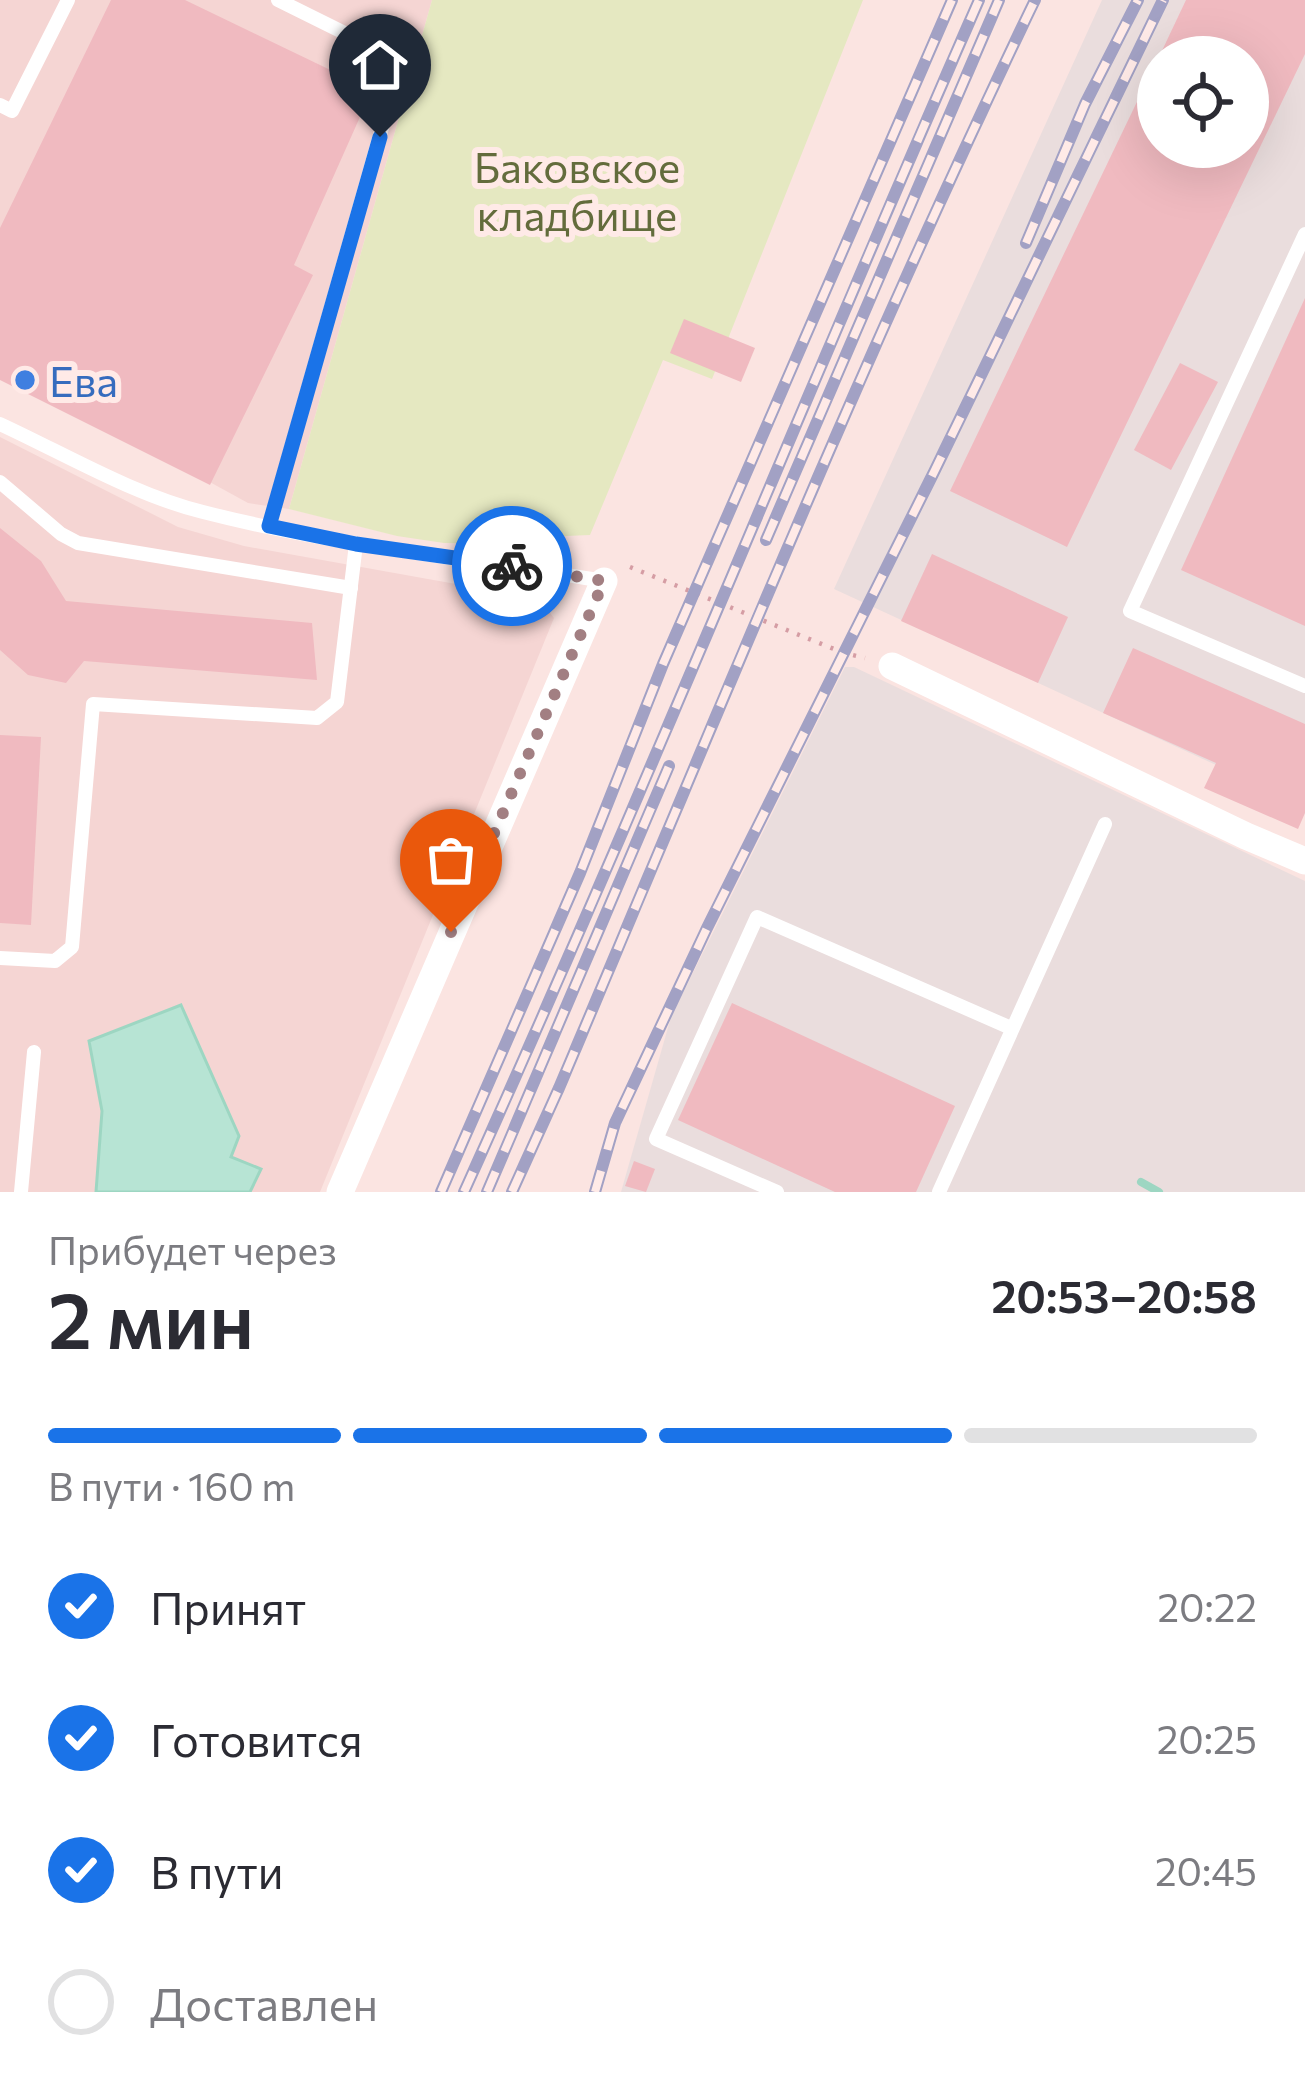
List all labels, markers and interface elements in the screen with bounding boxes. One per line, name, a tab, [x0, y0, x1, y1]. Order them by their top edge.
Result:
pin	[329, 14, 431, 137]
icon: home	[347, 32, 413, 98]
map controls	[1137, 36, 1269, 168]
button: locate	[1137, 36, 1269, 168]
park label: Баковское кладбище	[474, 140, 680, 240]
place label: Ева	[49, 354, 118, 406]
marker: Ева	[12, 367, 38, 393]
courier	[452, 506, 572, 626]
icon: bike	[479, 533, 545, 599]
pin	[400, 809, 502, 932]
icon: bag	[418, 827, 484, 893]
text: Прибудет через	[48, 1225, 337, 1273]
text: 20:53–20:58	[991, 1267, 1257, 1322]
text: 2 мин	[48, 1270, 254, 1365]
text: В пути · 160 m	[48, 1461, 295, 1509]
icon: check	[48, 1573, 114, 1639]
text: Принят	[150, 1579, 306, 1634]
text: 20:22	[1158, 1582, 1257, 1630]
icon: check	[48, 1705, 114, 1771]
text: Готовится	[150, 1711, 363, 1766]
text: 20:25	[1157, 1714, 1257, 1762]
icon: check	[48, 1837, 114, 1903]
text: В пути	[150, 1843, 284, 1898]
text: 20:45	[1155, 1846, 1257, 1894]
text: Доставлен	[150, 1975, 378, 2030]

